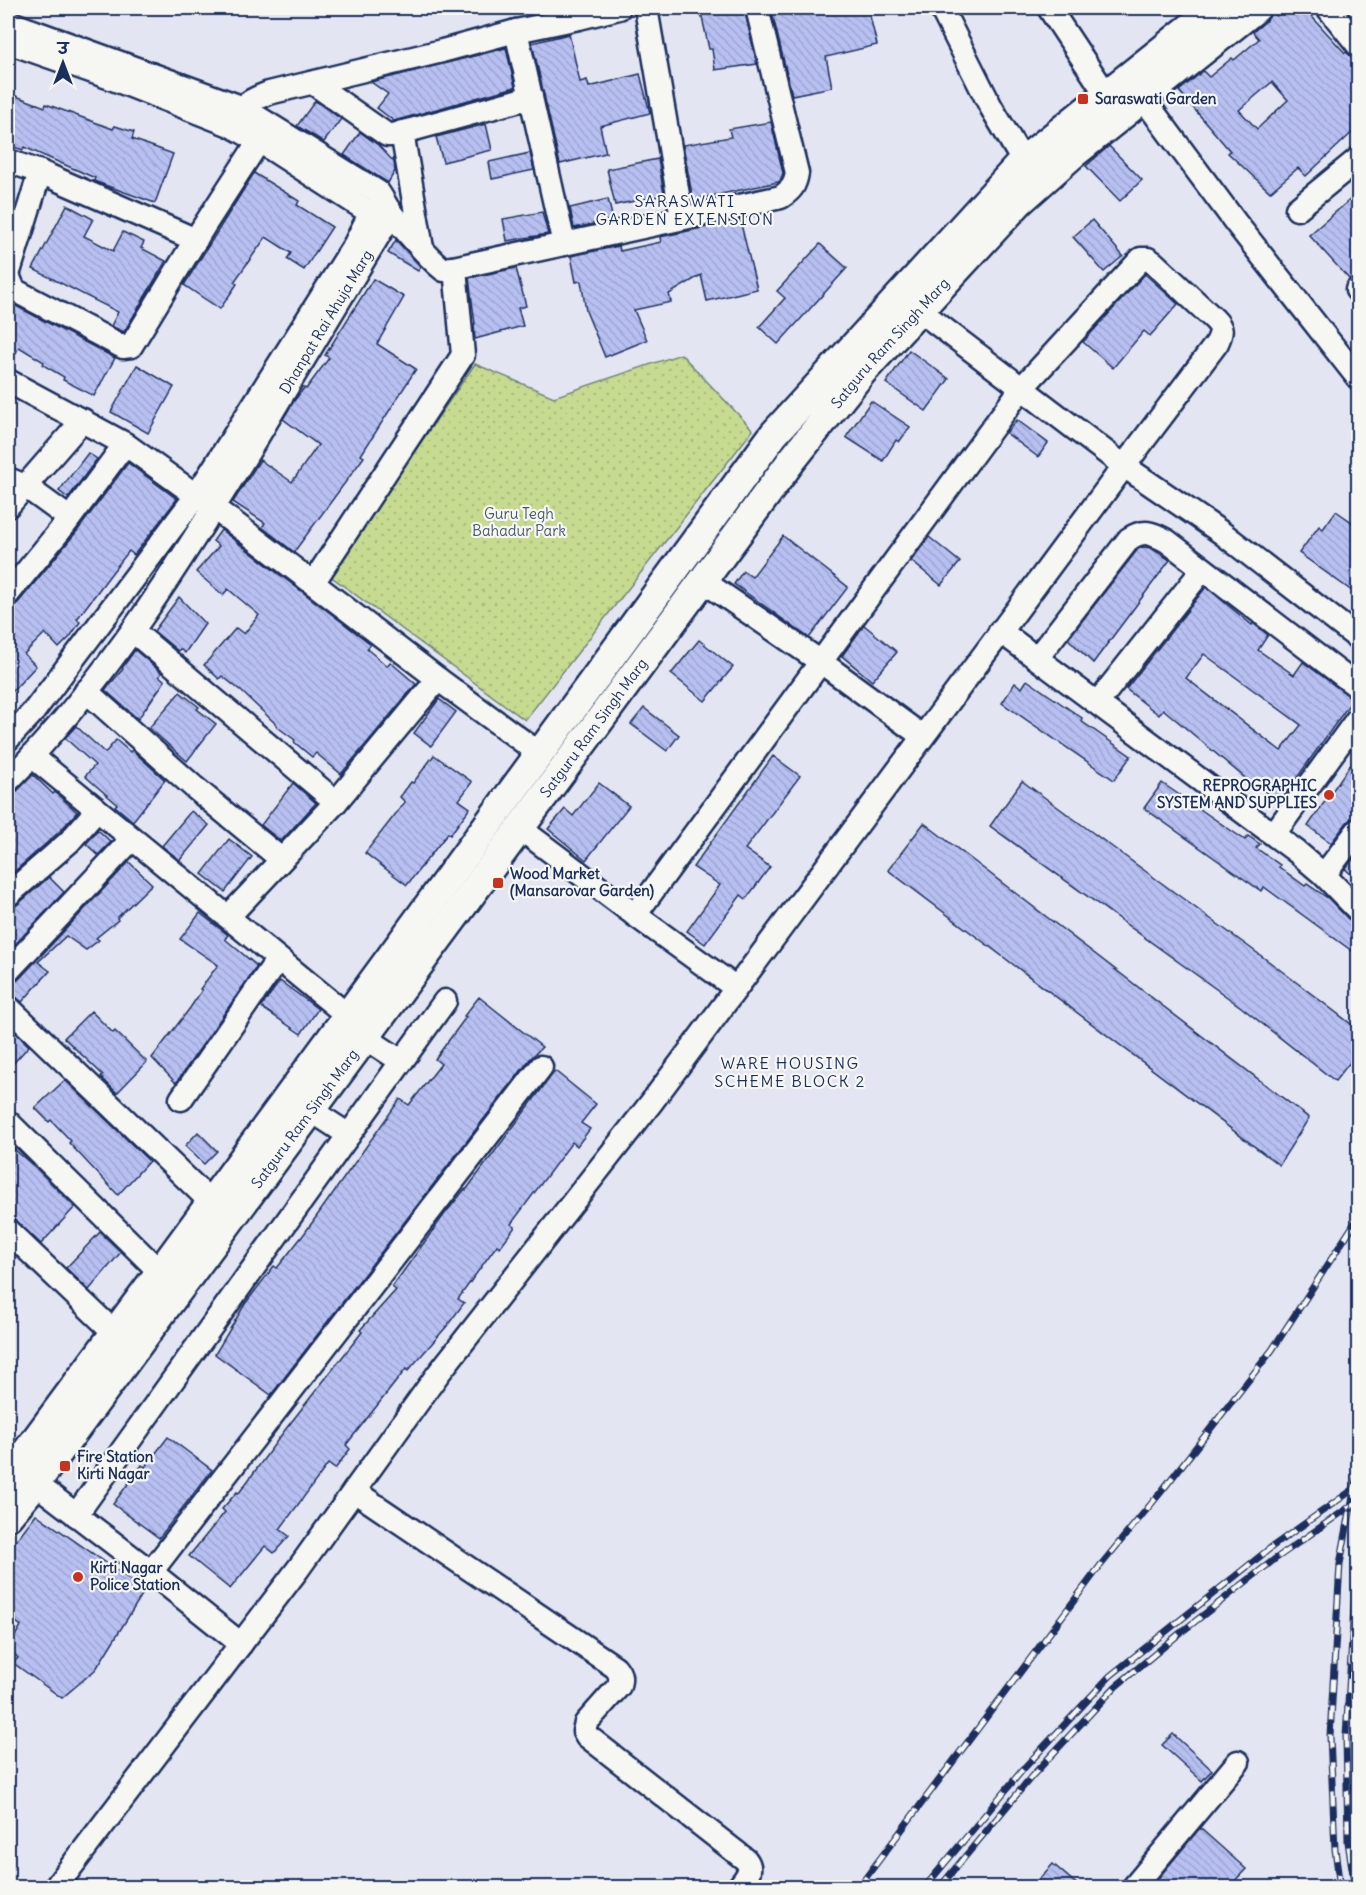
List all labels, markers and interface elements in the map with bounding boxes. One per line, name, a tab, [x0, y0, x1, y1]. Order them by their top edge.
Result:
north arrow	[33, 33, 93, 93]
text: उ	[56, 38, 70, 58]
place label: Saraswati Garden	[1095, 89, 1217, 108]
marker: Saraswati Garden	[1076, 92, 1090, 106]
district label: SARASWATI GARDEN EXTENSION	[596, 191, 774, 229]
street label: Dhanpat Rai Ahuja Marg	[275, 246, 377, 397]
street label: Satguru Ram Singh Marg	[827, 274, 953, 412]
park label: Guru Tegh Bahadur Park	[472, 504, 566, 540]
street label: Satguru Ram Singh Marg	[536, 654, 651, 801]
place label: REPROGRAPHIC SYSTEM AND SUPPLIES	[1157, 776, 1317, 812]
marker: REPROGRAPHIC SYSTEM AND SUPPLIES	[1322, 788, 1336, 802]
place label: Wood Market (Mansarovar Garden)	[510, 864, 655, 901]
marker: Wood Market (Mansarovar Garden)	[491, 876, 505, 890]
street label: Satguru Ram Singh Marg	[247, 1045, 362, 1192]
district label: WARE HOUSING SCHEME BLOCK 2	[714, 1053, 866, 1091]
place label: Fire Station Kirti Nagar	[77, 1447, 154, 1484]
marker: Fire Station Kirti Nagar	[58, 1459, 72, 1473]
place label: Kirti Nagar Police Station	[90, 1558, 180, 1594]
marker: Kirti Nagar Police Station	[71, 1570, 85, 1584]

